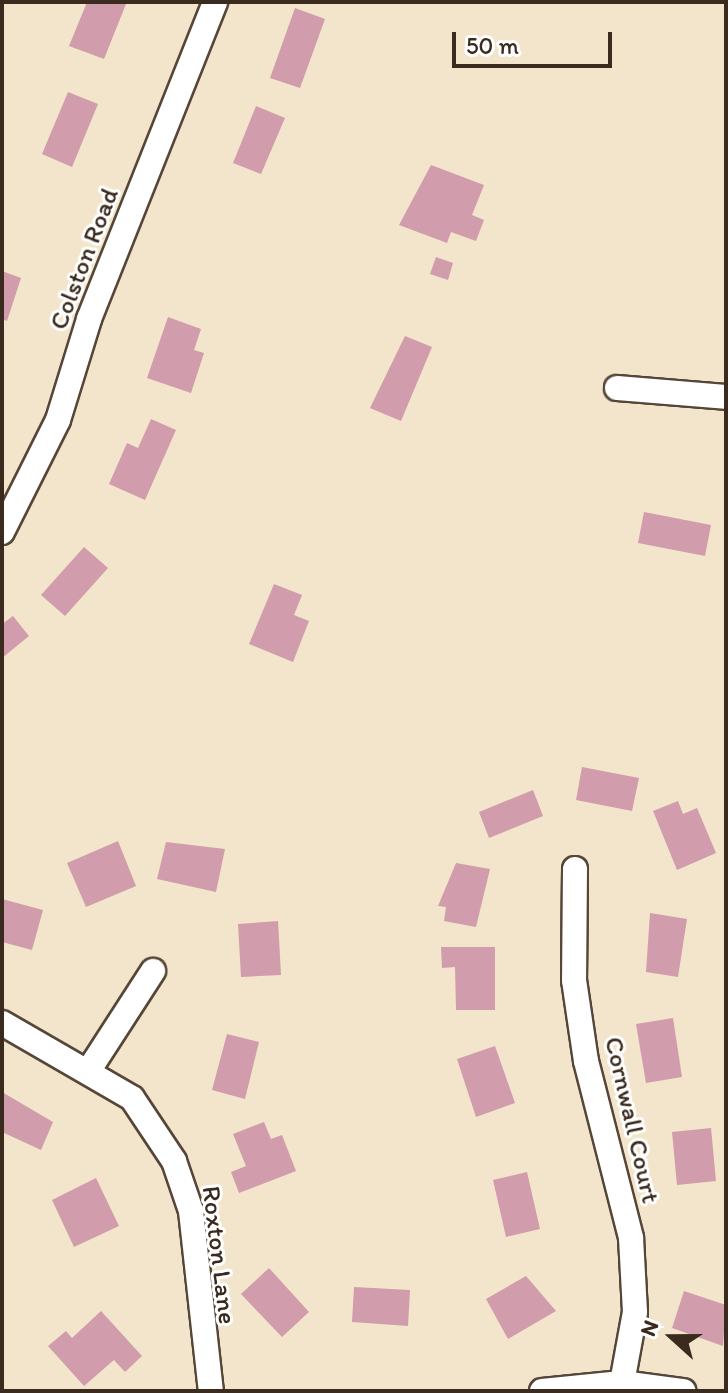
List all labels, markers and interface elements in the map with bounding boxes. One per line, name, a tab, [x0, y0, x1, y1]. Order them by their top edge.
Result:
scale bar	[456, 16, 616, 66]
text: 50 m	[466, 31, 519, 60]
street label: Colston Road	[43, 184, 125, 334]
street label: Cornwall Court	[598, 1034, 666, 1206]
street label: Roxton Lane	[195, 1184, 243, 1326]
north arrow	[632, 1297, 712, 1377]
text: N	[634, 1316, 664, 1340]

